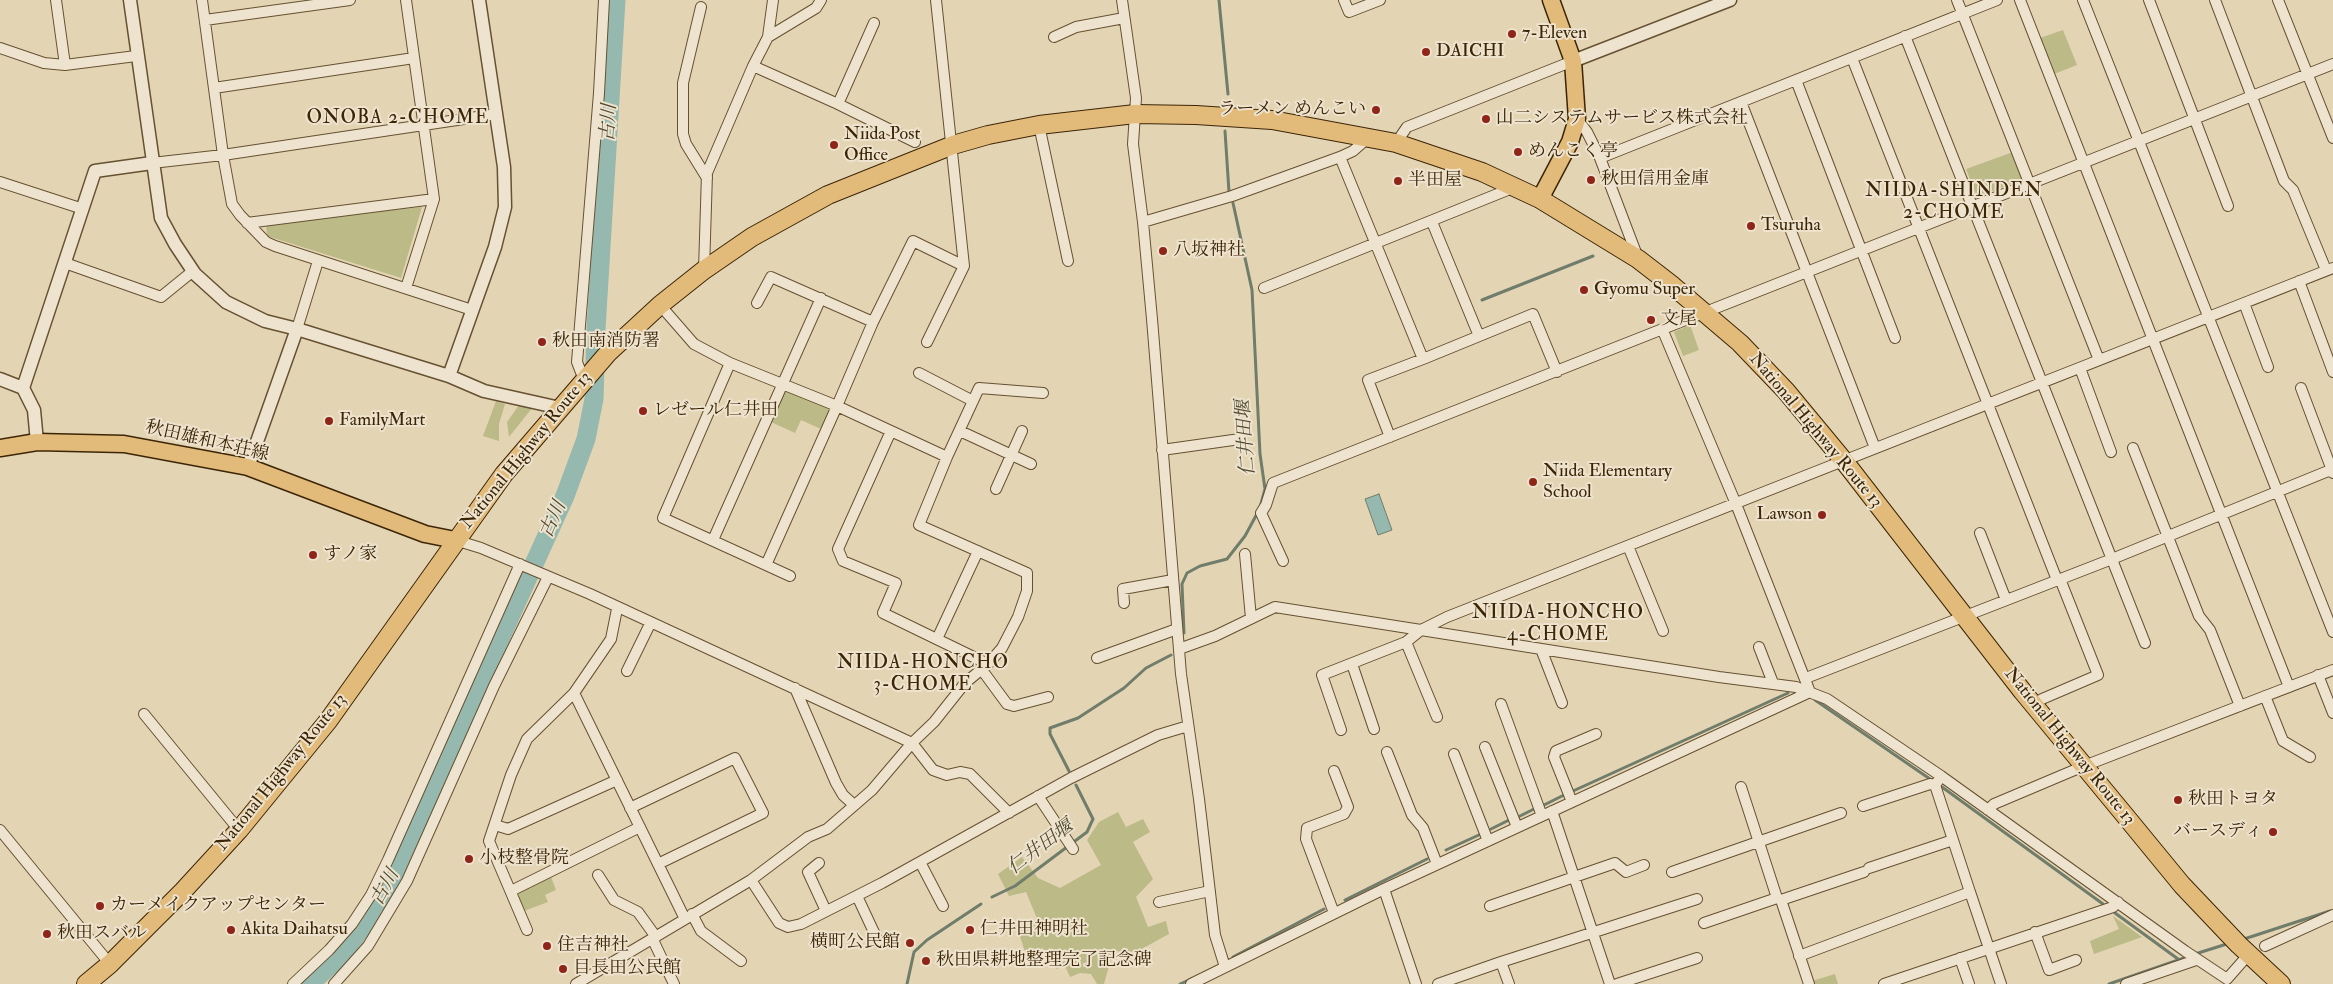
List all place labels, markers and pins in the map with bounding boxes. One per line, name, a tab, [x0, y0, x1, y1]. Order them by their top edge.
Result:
place label: 7-Eleven	[1522, 23, 1587, 45]
marker: 7-Eleven	[1506, 28, 1518, 40]
place label: DAICHI	[1436, 41, 1504, 63]
marker: DAICHI	[1420, 46, 1432, 58]
place label: ラーメン めんこい	[1218, 99, 1366, 121]
marker: ラーメン めんこい	[1370, 104, 1382, 116]
place label: 山二システムサービス株式会社	[1496, 108, 1748, 130]
marker: 山二システムサービス株式会社	[1480, 113, 1492, 125]
place label: Niida Post Office	[844, 124, 920, 166]
marker: Niida Post Office	[828, 139, 840, 151]
place label: めんこく亭	[1528, 141, 1618, 163]
marker: めんこく亭	[1512, 146, 1524, 158]
place label: 秋田信用金庫	[1601, 169, 1709, 191]
place label: 半田屋	[1408, 170, 1462, 192]
marker: 秋田信用金庫	[1585, 174, 1597, 186]
marker: 半田屋	[1392, 175, 1404, 187]
place label: Tsuruha	[1761, 215, 1821, 237]
marker: Tsuruha	[1745, 220, 1757, 232]
place label: 八坂神社	[1173, 240, 1245, 262]
marker: 八坂神社	[1157, 245, 1169, 257]
place label: Gyomu Super	[1594, 279, 1695, 301]
marker: Gyomu Super	[1578, 284, 1590, 296]
place label: 文尾	[1661, 309, 1697, 331]
marker: 文尾	[1645, 314, 1657, 326]
place label: 秋田南消防署	[552, 331, 660, 353]
marker: 秋田南消防署	[536, 336, 548, 348]
place label: レゼール仁井田	[653, 400, 778, 422]
marker: レゼール仁井田	[637, 405, 649, 417]
place label: FamilyMart	[339, 410, 425, 432]
marker: FamilyMart	[323, 415, 335, 427]
place label: Niida Elementary School	[1543, 461, 1672, 504]
marker: Niida Elementary School	[1527, 476, 1539, 488]
place label: Lawson	[1757, 504, 1812, 526]
marker: Lawson	[1816, 509, 1828, 521]
place label: すノ家	[323, 544, 377, 566]
marker: すノ家	[307, 549, 319, 561]
place label: 秋田トヨタ	[2188, 789, 2278, 811]
marker: 秋田トヨタ	[2172, 794, 2184, 806]
place label: バースディ	[2173, 821, 2263, 843]
marker: バースディ	[2267, 826, 2279, 838]
place label: 小枝整骨院	[479, 848, 569, 870]
marker: 小枝整骨院	[463, 853, 475, 865]
place label: カーメイクアップセンター	[110, 895, 326, 917]
marker: カーメイクアップセンター	[94, 900, 106, 912]
place label: Akita Daihatsu	[241, 919, 348, 941]
place label: 仁井田神明社	[980, 919, 1088, 941]
place label: 秋田スバル	[57, 923, 147, 945]
marker: Akita Daihatsu	[225, 924, 237, 936]
marker: 仁井田神明社	[964, 924, 976, 936]
marker: 秋田スバル	[41, 928, 53, 940]
place label: 横町公民館	[810, 932, 900, 954]
place label: 住吉神社	[557, 935, 629, 957]
marker: 横町公民館	[904, 937, 916, 949]
marker: 住吉神社	[541, 940, 553, 952]
place label: 秋田県耕地整理完了記念碑	[936, 950, 1152, 972]
marker: 秋田県耕地整理完了記念碑	[920, 955, 932, 967]
place label: 目長田公民館	[573, 958, 681, 980]
marker: 目長田公民館	[557, 963, 569, 975]

